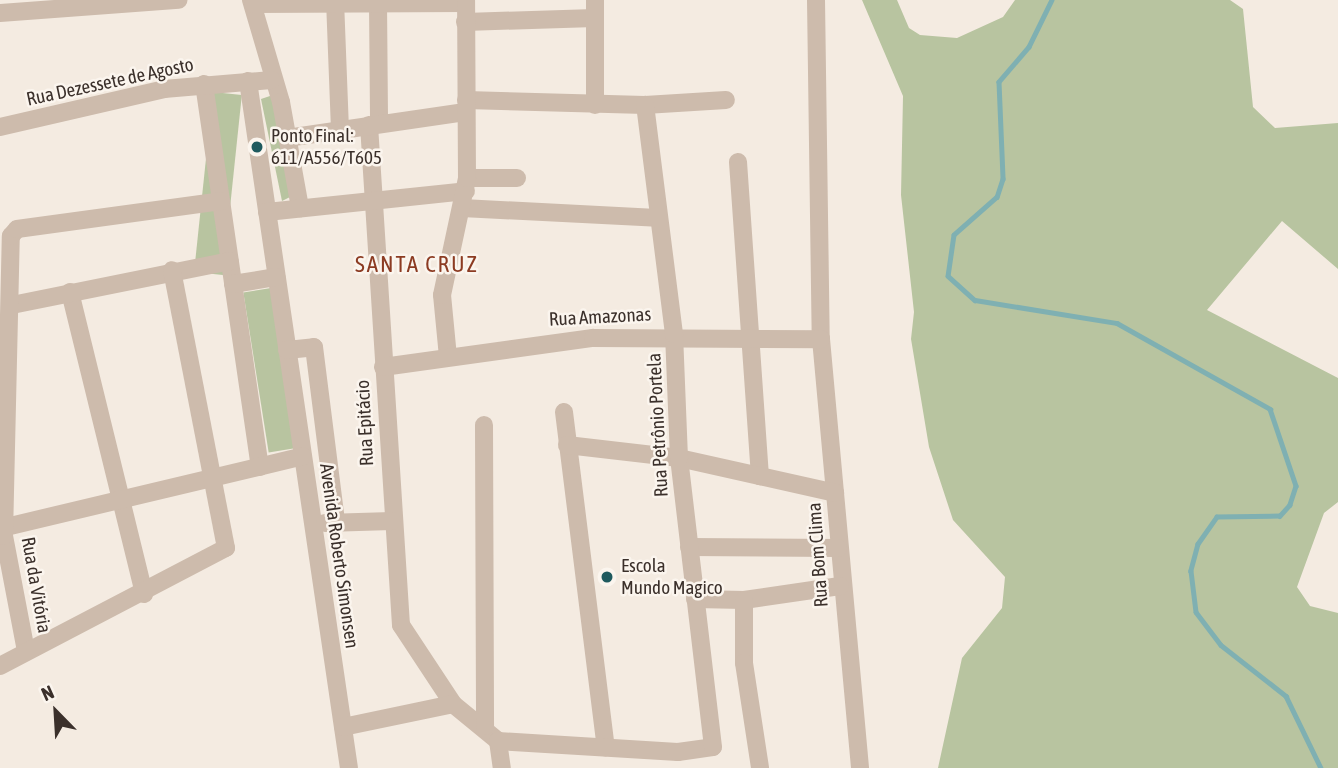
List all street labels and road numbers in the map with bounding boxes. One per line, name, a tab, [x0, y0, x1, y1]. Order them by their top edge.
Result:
street label: Rua Dezessete de Agosto	[24, 53, 196, 111]
street label: Rua Amazonas	[548, 303, 652, 331]
street label: Rua Petrônio Portela	[643, 352, 673, 498]
street label: Rua Epitácio	[351, 379, 379, 467]
street label: Avenida Roberto Símonsen	[315, 462, 363, 650]
street label: Rua Bom Clima	[803, 502, 833, 608]
street label: Rua da Vitória	[16, 535, 56, 635]

